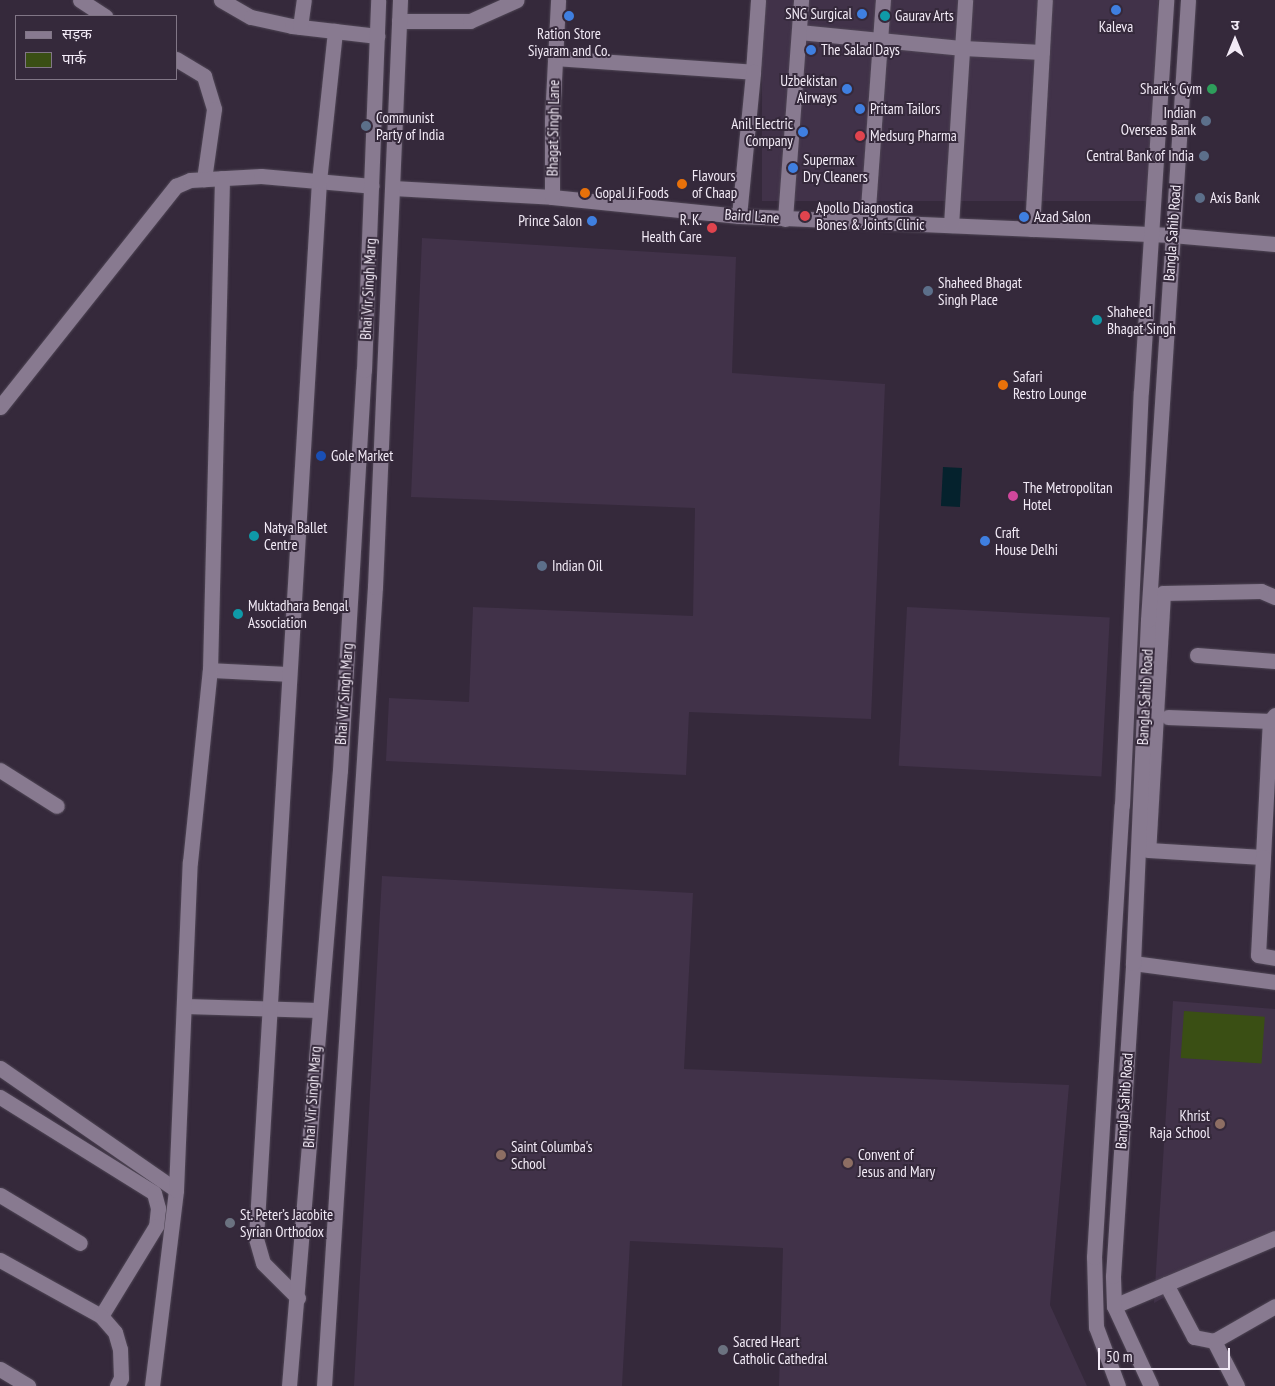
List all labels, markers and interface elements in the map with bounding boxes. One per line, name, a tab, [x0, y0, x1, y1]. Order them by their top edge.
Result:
marker: Kaleva	[1110, 4, 1122, 16]
place label: SNG Surgical	[785, 5, 852, 23]
place label: Gaurav Arts	[895, 7, 955, 25]
marker: SNG Surgical	[856, 8, 868, 20]
marker: Ration Store Siyaram and Co.	[563, 10, 575, 22]
marker: Gaurav Arts	[879, 10, 891, 22]
legend	[15, 15, 178, 80]
north arrow	[1210, 15, 1260, 65]
text: उ	[1231, 16, 1239, 34]
place label: Kaleva	[1099, 18, 1133, 36]
text: सड़क	[62, 24, 92, 43]
place label: Ration Store Siyaram and Co.	[528, 24, 610, 59]
place label: The Salad Days	[821, 41, 900, 59]
marker: The Salad Days	[805, 44, 817, 56]
text: पार्क	[62, 49, 86, 68]
place label: Uzbekistan Airways	[780, 71, 837, 106]
street label: Bhagat Singh Lane	[543, 79, 563, 177]
place label: Shark's Gym	[1140, 80, 1202, 98]
marker: Uzbekistan Airways	[841, 83, 853, 95]
marker: Shark's Gym	[1206, 83, 1218, 95]
place label: Pritam Tailors	[870, 100, 941, 118]
marker: Pritam Tailors	[854, 103, 866, 115]
place label: Indian Overseas Bank	[1121, 103, 1196, 138]
place label: Communist Party of India	[376, 108, 445, 143]
place label: Anil Electric Company	[731, 114, 793, 149]
marker: Indian Overseas Bank	[1200, 115, 1212, 127]
marker: Communist Party of India	[360, 120, 372, 132]
marker: Anil Electric Company	[797, 126, 809, 138]
place label: Medsurg Pharma	[870, 127, 957, 145]
marker: Medsurg Pharma	[854, 130, 866, 142]
place label: Central Bank of India	[1086, 147, 1194, 165]
place label: Supermax Dry Cleaners	[803, 150, 868, 185]
marker: Central Bank of India	[1198, 150, 1210, 162]
marker: Supermax Dry Cleaners	[787, 162, 799, 174]
place label: Flavours of Chaap	[692, 166, 737, 201]
marker: Flavours of Chaap	[676, 178, 688, 190]
place label: Gopal Ji Foods	[595, 184, 669, 202]
street label: Bangla Sahib Road	[1160, 184, 1184, 282]
marker: Gopal Ji Foods	[579, 187, 591, 199]
place label: Axis Bank	[1210, 189, 1260, 207]
marker: Axis Bank	[1194, 192, 1206, 204]
place label: Apollo Diagnostica Bones & Joints Clinic	[816, 198, 925, 233]
street label: Baird Lane	[724, 205, 780, 227]
place label: Azad Salon	[1034, 208, 1091, 226]
marker: Apollo Diagnostica Bones & Joints Clinic	[798, 209, 812, 223]
place label: R. K. Health Care	[641, 210, 702, 245]
marker: Azad Salon	[1018, 211, 1030, 223]
place label: Prince Salon	[518, 212, 582, 230]
marker: Prince Salon	[586, 215, 598, 227]
marker: R. K. Health Care	[706, 222, 718, 234]
street label: Bhai Vir Singh Marg	[356, 237, 380, 341]
place label: Shaheed Bhagat Singh Place	[938, 273, 1022, 308]
marker: Shaheed Bhagat Singh Place	[922, 285, 934, 297]
place label: Shaheed Bhagat Singh	[1107, 302, 1176, 337]
marker: Shaheed Bhagat Singh	[1091, 314, 1103, 326]
place label: Safari Restro Lounge	[1013, 367, 1087, 402]
marker: Safari Restro Lounge	[997, 379, 1009, 391]
place label: Gole Market	[331, 447, 393, 465]
marker: Gole Market	[315, 450, 327, 462]
place label: The Metropolitan Hotel	[1023, 478, 1113, 513]
marker: The Metropolitan Hotel	[1007, 490, 1019, 502]
place label: Natya Ballet Centre	[264, 518, 327, 553]
place label: Craft House Delhi	[995, 523, 1058, 558]
marker: Natya Ballet Centre	[248, 530, 260, 542]
marker: Craft House Delhi	[979, 535, 991, 547]
place label: Indian Oil	[552, 557, 603, 575]
marker: Indian Oil	[536, 560, 548, 572]
place label: Muktadhara Bengal Association	[248, 596, 348, 631]
marker: Muktadhara Bengal Association	[232, 608, 244, 620]
street label: Bhai Vir Singh Marg	[331, 642, 357, 746]
street label: Bangla Sahib Road	[1133, 648, 1157, 746]
street label: Bhai Vir Singh Marg	[299, 1045, 325, 1149]
street label: Bangla Sahib Road	[1112, 1052, 1136, 1150]
place label: Khrist Raja School	[1150, 1106, 1210, 1141]
marker: Khrist Raja School	[1214, 1118, 1226, 1130]
place label: Saint Columba's School	[511, 1137, 593, 1172]
place label: Convent of Jesus and Mary	[858, 1145, 935, 1180]
marker: Saint Columba's School	[495, 1149, 507, 1161]
marker: Convent of Jesus and Mary	[842, 1157, 854, 1169]
place label: St. Peter’s Jacobite Syrian Orthodox	[240, 1205, 334, 1240]
marker: St. Peter’s Jacobite Syrian Orthodox	[224, 1217, 236, 1229]
place label: Sacred Heart Catholic Cathedral	[733, 1332, 828, 1367]
scale bar	[1100, 1338, 1232, 1370]
marker: Sacred Heart Catholic Cathedral	[717, 1344, 729, 1356]
text: 50 m	[1106, 1347, 1132, 1366]

